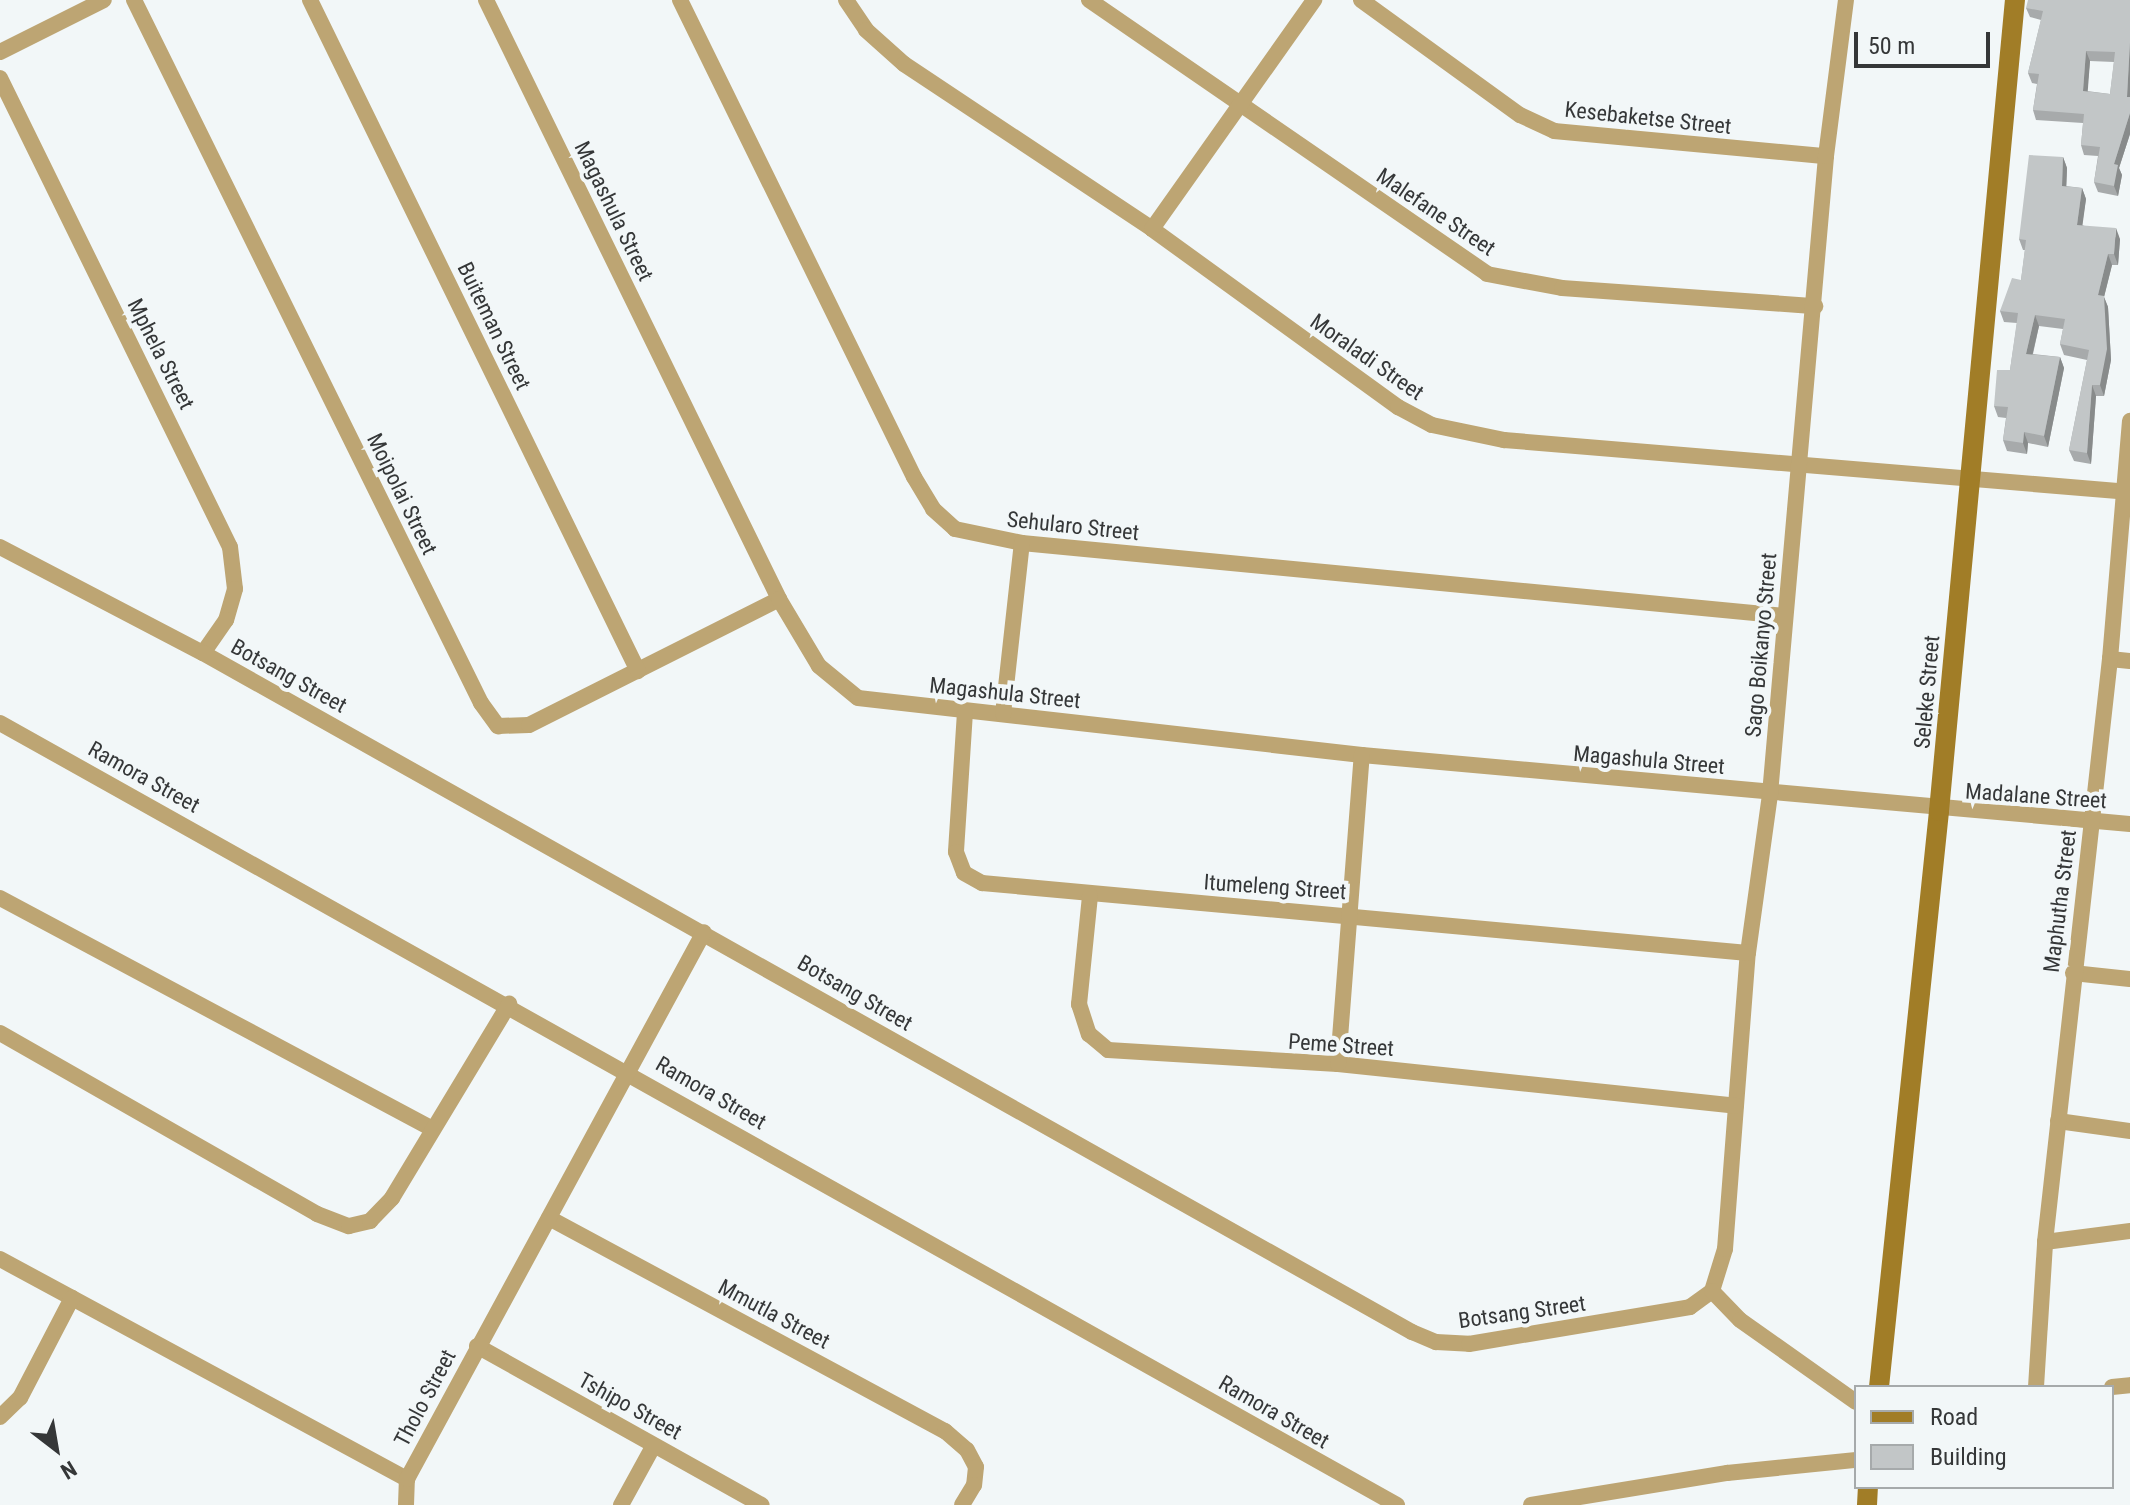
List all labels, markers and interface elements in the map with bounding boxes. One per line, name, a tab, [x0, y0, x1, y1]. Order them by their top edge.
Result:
scale bar	[1858, 16, 1994, 66]
text: 50 m	[1868, 32, 1915, 60]
street label: Kesebaketse Street	[1563, 96, 1733, 140]
street label: Magashula Street	[569, 137, 659, 285]
street label: Malefane Street	[1372, 163, 1500, 261]
street label: Buiteman Street	[452, 258, 536, 394]
street label: Mphela Street	[122, 294, 200, 414]
street label: Moraladi Street	[1305, 308, 1429, 406]
street label: Moipolai Street	[361, 429, 443, 559]
street label: Sehularo Street	[1006, 506, 1140, 546]
street label: Sago Boikanyo Street	[1740, 552, 1782, 738]
street label: Botsang Street	[227, 633, 351, 719]
street label: Seleke Street	[1909, 634, 1945, 750]
street label: Magashula Street	[928, 672, 1082, 714]
street label: Ramora Street	[84, 736, 204, 818]
street label: Magashula Street	[1572, 740, 1726, 780]
street label: Madalane Street	[1964, 778, 2108, 814]
street label: Maphutha Street	[2038, 828, 2082, 974]
street label: Itumeleng Street	[1203, 869, 1347, 905]
street label: Botsang Street	[793, 950, 917, 1036]
street label: Peme Street	[1287, 1028, 1395, 1062]
street label: Ramora Street	[651, 1051, 771, 1135]
street label: Mmutla Street	[714, 1274, 834, 1354]
street label: Botsang Street	[1457, 1290, 1587, 1334]
street label: Tholo Street	[389, 1345, 461, 1451]
street label: Tshipo Street	[574, 1367, 686, 1445]
street label: Ramora Street	[1214, 1370, 1334, 1454]
legend	[1854, 1385, 2114, 1489]
text: Road	[1930, 1403, 1978, 1431]
north arrow	[16, 1409, 96, 1489]
text: Building	[1930, 1443, 2007, 1471]
text: N	[56, 1456, 81, 1484]

